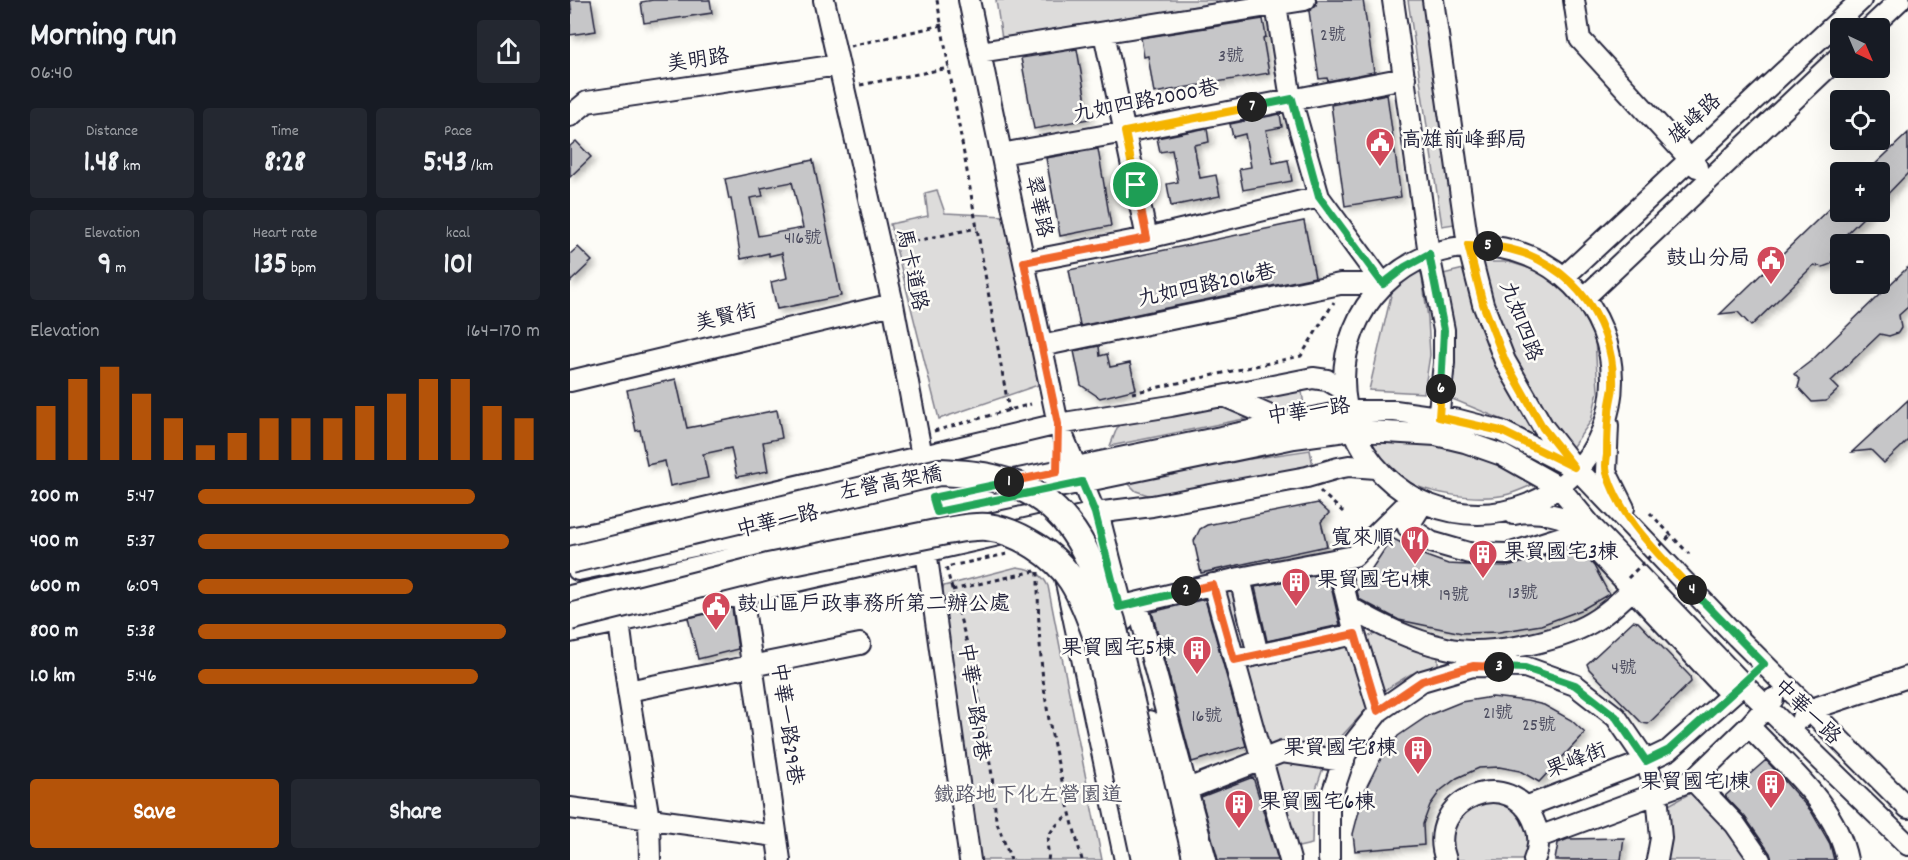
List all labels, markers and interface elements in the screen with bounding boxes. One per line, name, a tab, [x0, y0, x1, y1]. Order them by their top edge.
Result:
text: Morning run	[30, 14, 177, 61]
north arrow	[1830, 18, 1890, 78]
map controls	[1830, 18, 1890, 294]
button: share	[477, 20, 540, 83]
house number: 2號	[1320, 24, 1346, 49]
street label: 美明路	[665, 43, 731, 81]
house number: 3號	[1218, 45, 1244, 70]
text: 06:40	[30, 60, 73, 88]
street label: 九如四路2000巷	[1070, 74, 1222, 132]
street label: 雄峰路	[1663, 88, 1729, 152]
button: locate	[1830, 90, 1890, 150]
pin: 7	[1237, 92, 1267, 122]
text: 7	[1249, 95, 1255, 118]
text: Distance	[86, 120, 138, 143]
text: Time	[271, 120, 299, 143]
text: Pace	[444, 120, 472, 143]
public building icon: 高雄前峰郵局	[1364, 126, 1396, 168]
place label: 高雄前峰郵局	[1401, 127, 1527, 157]
text: 1.48	[83, 143, 119, 186]
text: 8:28	[264, 143, 306, 186]
text: 5:43	[423, 143, 467, 186]
text: km	[119, 155, 141, 178]
text: /km	[467, 155, 493, 178]
pin	[1110, 159, 1161, 210]
button: +	[1830, 162, 1890, 222]
icon: arrive	[1119, 168, 1152, 201]
street label: 翠華路	[1016, 173, 1058, 241]
text: Elevation	[84, 222, 140, 245]
text: Heart rate	[253, 222, 317, 245]
text: kcal	[446, 222, 470, 245]
street label: 馬卡道路	[887, 226, 933, 314]
house number: 416號	[784, 227, 822, 252]
pin: 5	[1473, 231, 1503, 261]
text: 5	[1484, 234, 1492, 257]
button: −	[1830, 234, 1890, 294]
public building icon: 鼓山分局	[1755, 244, 1787, 286]
text: 9	[98, 245, 112, 288]
text: 135	[254, 245, 287, 288]
text: 101	[443, 245, 473, 288]
place label: 鼓山分局	[1666, 245, 1750, 275]
text: m	[112, 257, 126, 280]
text: bpm	[287, 257, 316, 280]
street label: 九如四路2016巷	[1135, 258, 1279, 316]
street label: 九如四路	[1490, 277, 1548, 367]
street label: 美賢街	[692, 297, 760, 341]
text: Elevation	[30, 318, 100, 346]
text: 164–170 m	[466, 318, 540, 346]
pin: 6	[1426, 374, 1456, 404]
text: 6	[1437, 377, 1445, 400]
street label: 中華一路	[1265, 392, 1353, 434]
street label: 左營高架橋	[837, 460, 945, 510]
pin: 1	[994, 467, 1024, 497]
text: 1	[1007, 470, 1011, 493]
text: 200 m	[30, 483, 79, 511]
text: 5:47	[126, 483, 155, 511]
street label: 中華一路	[734, 499, 822, 547]
restaurant icon: 寬來順	[1399, 524, 1431, 566]
place label: 寬來順	[1331, 525, 1394, 555]
text: 400 m	[30, 528, 78, 556]
text: 5:37	[126, 528, 155, 556]
building icon: 果貿國宅3棟	[1467, 538, 1499, 580]
place label: 果貿國宅3棟	[1504, 539, 1618, 569]
building icon: 果貿國宅4棟	[1280, 566, 1312, 608]
place label: 果貿國宅4棟	[1317, 567, 1431, 597]
text: 600 m	[30, 573, 80, 601]
text: 6:09	[126, 573, 159, 601]
pin: 4	[1677, 575, 1707, 605]
pin: 2	[1171, 576, 1201, 606]
text: 4	[1689, 578, 1695, 601]
text: 2	[1183, 579, 1190, 602]
house number: 13號	[1508, 582, 1538, 607]
house number: 19號	[1439, 584, 1469, 609]
public building icon: 鼓山區戶政事務所第二辦公處	[700, 590, 732, 632]
place label: 鼓山區戶政事務所第二辦公處	[737, 591, 1010, 621]
text: 800 m	[30, 618, 78, 646]
text: 5:38	[126, 618, 155, 646]
building icon: 果貿國宅5棟	[1181, 634, 1213, 676]
place label: 果貿國宅5棟	[1061, 635, 1176, 665]
street label: 中華一路19巷	[949, 641, 995, 763]
pin: 3	[1484, 652, 1514, 682]
text: 3	[1495, 655, 1503, 678]
house number: 4號	[1611, 657, 1637, 682]
street label: 中華一路29巷	[762, 661, 808, 787]
text: 1.0 km	[30, 663, 75, 691]
text: 5:46	[126, 663, 157, 691]
street label: 中華一路	[1765, 673, 1847, 753]
house number: 21號	[1483, 702, 1513, 727]
house number: 16號	[1192, 705, 1222, 730]
house number: 25號	[1522, 714, 1556, 739]
building icon: 果貿國宅8棟	[1402, 734, 1434, 776]
place label: 果貿國宅8棟	[1284, 735, 1397, 765]
street label: 果峰街	[1542, 737, 1612, 787]
building icon: 果貿國宅1棟	[1755, 768, 1787, 810]
place label: 果貿國宅1棟	[1640, 769, 1750, 799]
button: Save	[30, 779, 279, 848]
button: Share	[291, 779, 540, 848]
park label: 鐵路地下化左營園道	[934, 782, 1123, 812]
building icon: 果貿國宅6棟	[1223, 788, 1255, 830]
place label: 果貿國宅6棟	[1260, 789, 1375, 819]

